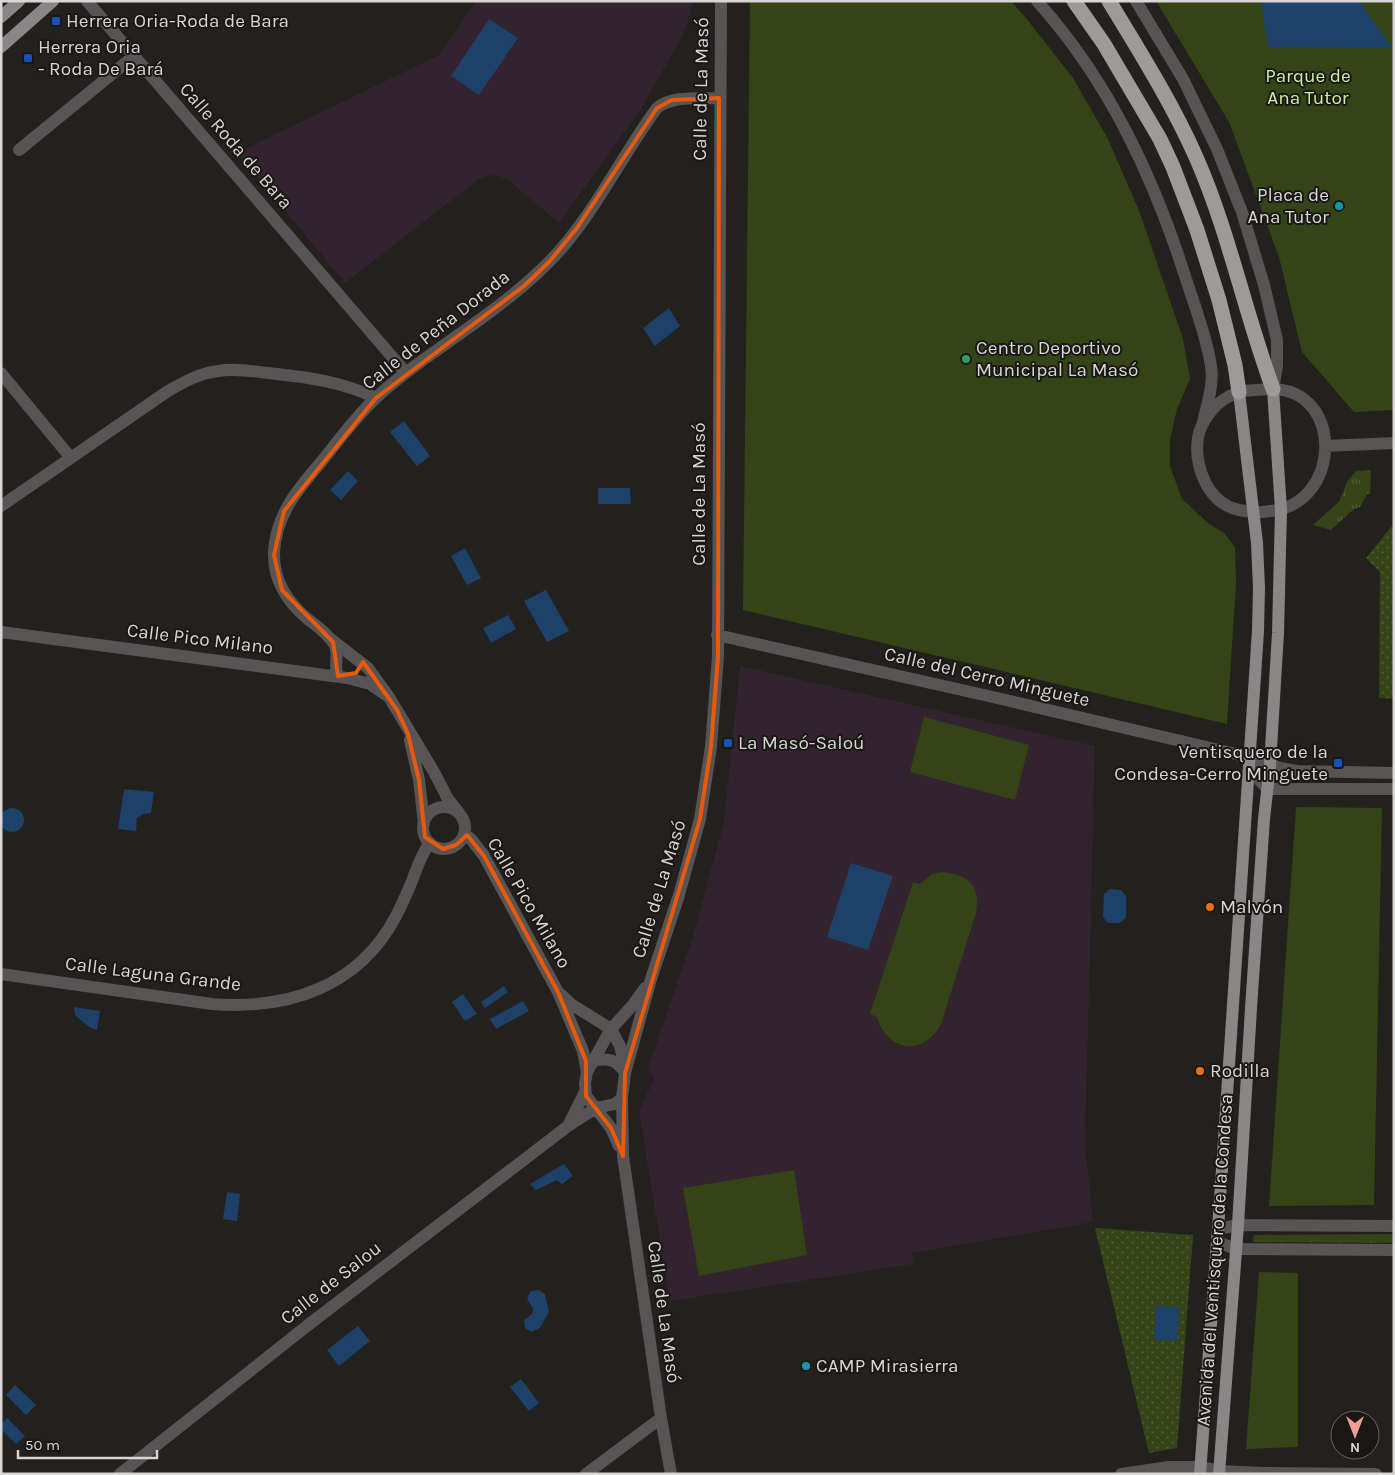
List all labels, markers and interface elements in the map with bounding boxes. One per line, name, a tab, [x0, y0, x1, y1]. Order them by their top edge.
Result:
place label: Herrera Oria-Roda de Bara	[66, 10, 289, 32]
marker: Herrera Oria-Roda de Bara	[50, 15, 62, 27]
street label: Calle de La Masó	[689, 17, 713, 161]
place label: Herrera Oria - Roda De Bará	[38, 36, 164, 80]
marker: Herrera Oria - Roda De Bará	[22, 52, 34, 64]
park label: Parque de Ana Tutor	[1265, 65, 1351, 109]
street label: Calle Roda de Bara	[175, 78, 297, 214]
place label: Placa de Ana Tutor	[1248, 184, 1329, 228]
marker: Placa de Ana Tutor	[1333, 200, 1345, 212]
street label: Calle de Peña Dorada	[358, 266, 514, 394]
place label: Centro Deportivo Municipal La Masó	[976, 337, 1138, 381]
marker: Centro Deportivo Municipal La Masó	[960, 353, 972, 365]
street label: Calle de La Masó	[688, 422, 710, 566]
street label: Calle Pico Milano	[126, 619, 274, 659]
street label: Calle del Cerro Minguete	[882, 643, 1092, 711]
place label: La Masó-Saloú	[738, 732, 865, 754]
marker: La Masó-Saloú	[722, 737, 734, 749]
place label: Ventisquero de la Condesa-Cerro Minguete	[1114, 741, 1328, 785]
marker: Ventisquero de la Condesa-Cerro Minguete	[1332, 757, 1344, 769]
street label: Calle de La Masó	[628, 817, 690, 961]
street label: Calle Pico Milano	[483, 834, 575, 972]
place label: Malvón	[1220, 896, 1283, 918]
marker: Malvón	[1204, 901, 1216, 913]
street label: Calle Laguna Grande	[64, 952, 242, 996]
place label: Rodilla	[1210, 1060, 1270, 1082]
marker: Rodilla	[1194, 1065, 1206, 1077]
street label: Avenida del Ventisquero de la Condesa	[1192, 1093, 1238, 1427]
street label: Calle de Salou	[276, 1237, 386, 1329]
street label: Calle de La Masó	[643, 1240, 685, 1384]
place label: CAMP Mirasierra	[816, 1355, 958, 1377]
marker: CAMP Mirasierra	[800, 1360, 812, 1372]
north arrow	[1330, 1410, 1380, 1460]
scale bar	[18, 1428, 156, 1460]
text: 50 m	[25, 1436, 60, 1454]
text: N	[1350, 1439, 1360, 1456]

